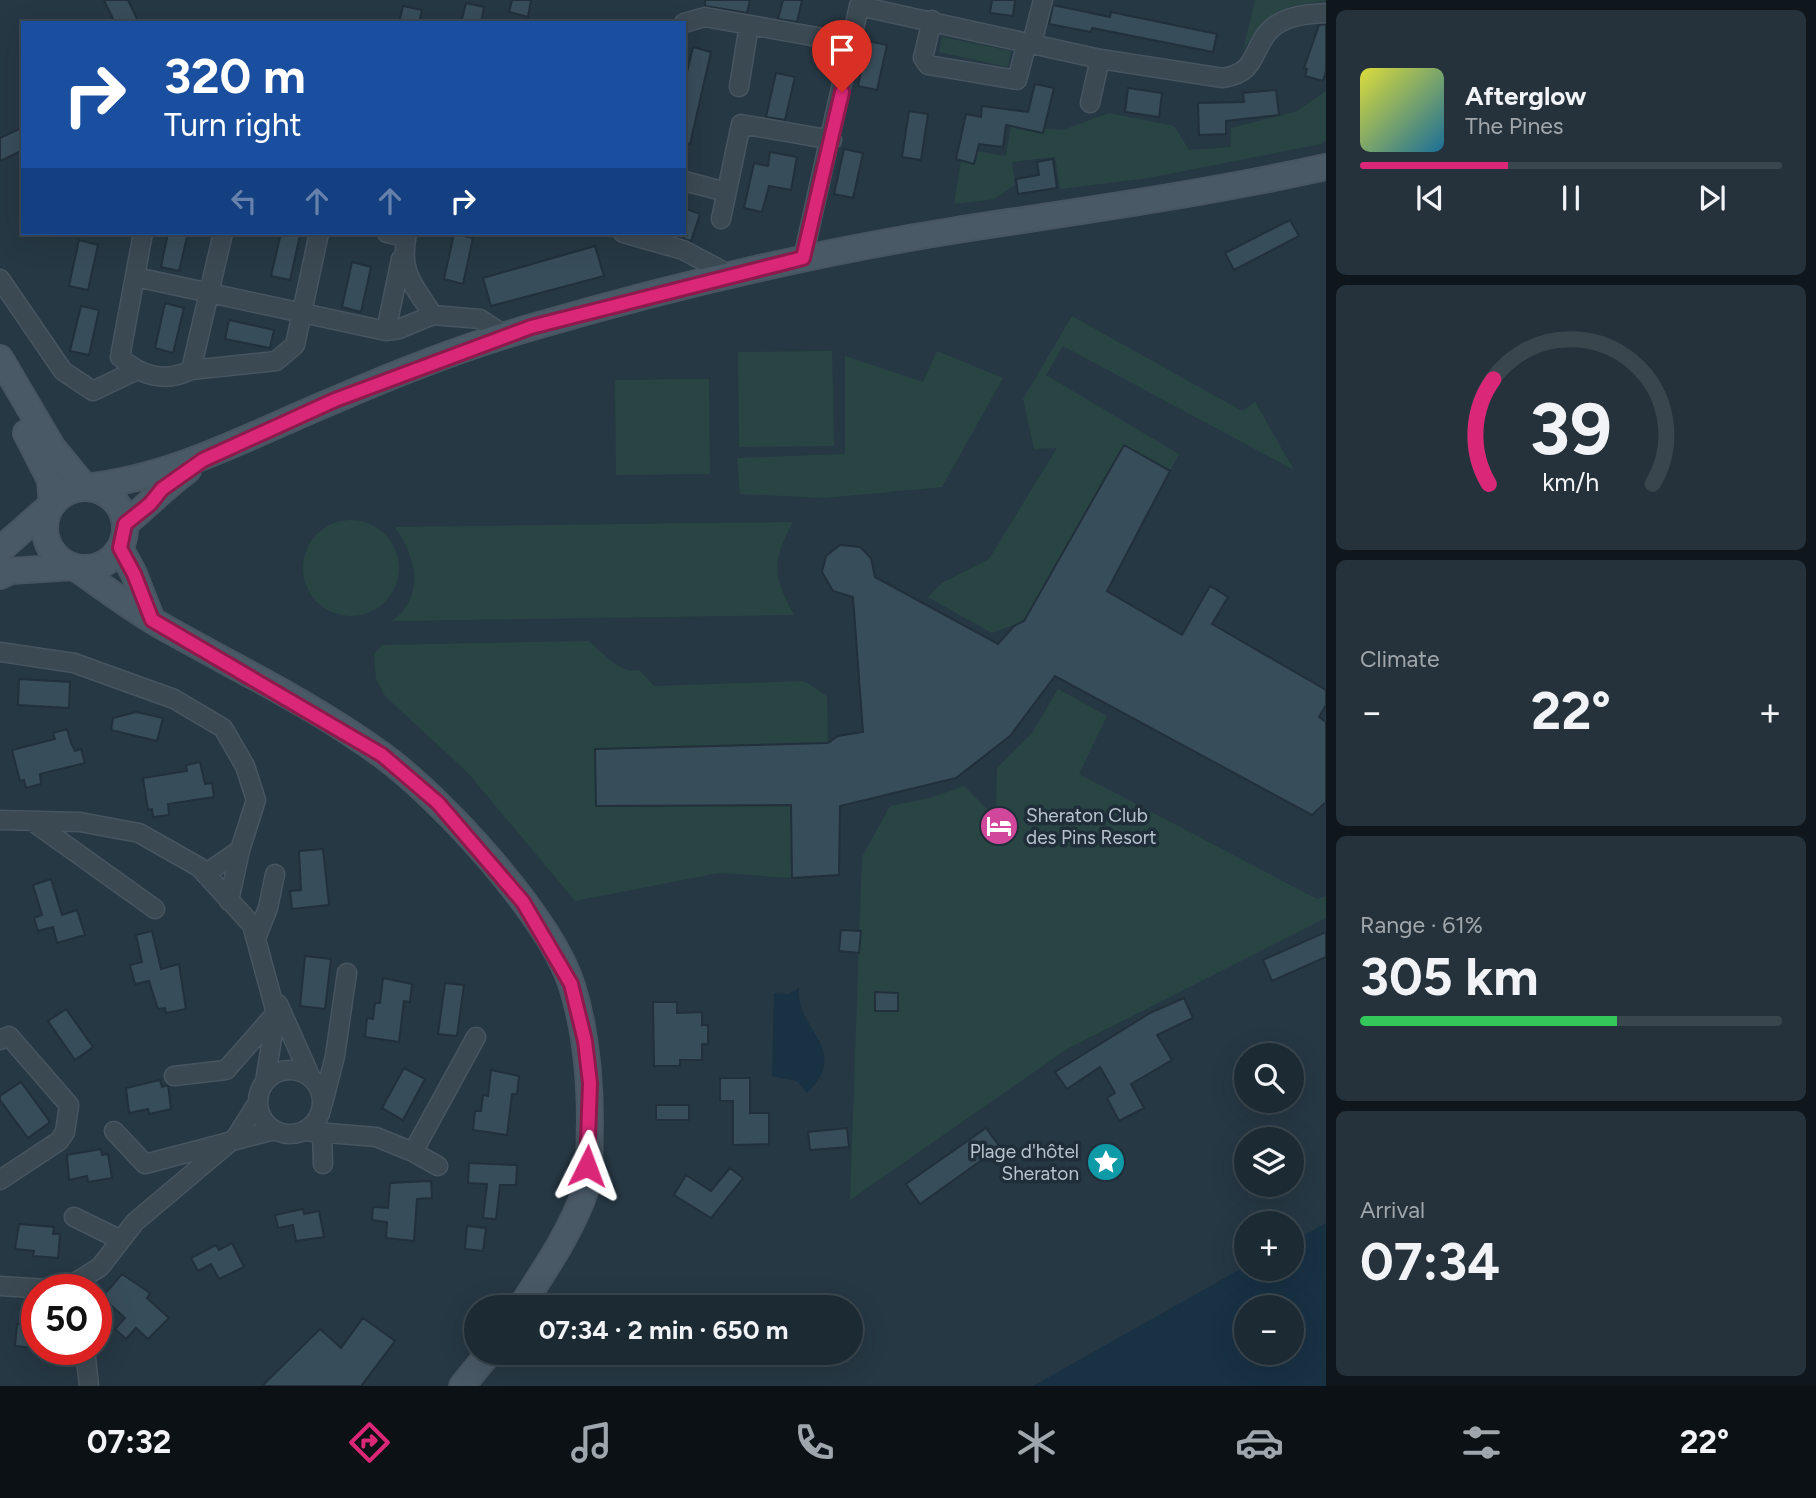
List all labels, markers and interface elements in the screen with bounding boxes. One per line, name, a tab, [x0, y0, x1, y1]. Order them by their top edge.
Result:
pin	[812, 20, 872, 92]
icon: arrive	[823, 31, 861, 69]
text: 320 m	[164, 46, 306, 105]
icon: right	[49, 49, 140, 140]
text: Afterglow	[1465, 80, 1587, 112]
text: Turn right	[164, 106, 302, 144]
text: The Pines	[1465, 112, 1564, 140]
icon: previous	[1411, 179, 1449, 217]
icon: pause	[1552, 179, 1590, 217]
icon: next	[1693, 179, 1731, 217]
icon: left	[225, 182, 263, 220]
icon: ahead	[298, 182, 336, 220]
icon: ahead	[371, 182, 409, 220]
icon: right	[444, 182, 482, 220]
text: 39	[1530, 385, 1612, 472]
text: km/h	[1542, 467, 1600, 497]
text: Climate	[1360, 645, 1439, 673]
text: 22°	[1531, 680, 1611, 742]
text: −	[1360, 689, 1384, 735]
text: +	[1758, 689, 1782, 735]
place label: Sheraton Club des Pins Resort	[1026, 804, 1156, 849]
hotel icon: Sheraton Club des Pins Resort	[978, 805, 1020, 847]
text: Range · 61%	[1360, 911, 1483, 939]
text: 305 km	[1360, 946, 1539, 1008]
map controls	[1234, 1043, 1304, 1365]
button: search	[1234, 1043, 1304, 1113]
button: layers	[1234, 1127, 1304, 1197]
position arrow	[550, 1129, 624, 1203]
place label: Plage d'hôtel Sheraton	[970, 1140, 1079, 1185]
place icon: Plage d'hôtel Sheraton	[1085, 1141, 1127, 1183]
text: Arrival	[1360, 1196, 1425, 1224]
button: +	[1234, 1211, 1304, 1281]
text: 07:34	[1360, 1231, 1500, 1293]
speed limit sign: 50	[21, 1274, 112, 1365]
button: −	[1234, 1295, 1304, 1365]
text: 07:34 · 2 min · 650 m	[539, 1314, 788, 1346]
icon: directions	[345, 1418, 394, 1467]
icon: music	[567, 1418, 616, 1467]
icon: phone	[790, 1418, 839, 1467]
icon: climate	[1012, 1418, 1061, 1467]
icon: car	[1235, 1418, 1284, 1467]
icon: filters	[1457, 1418, 1506, 1467]
text: 07:32	[87, 1423, 171, 1461]
text: 22°	[1680, 1423, 1729, 1461]

